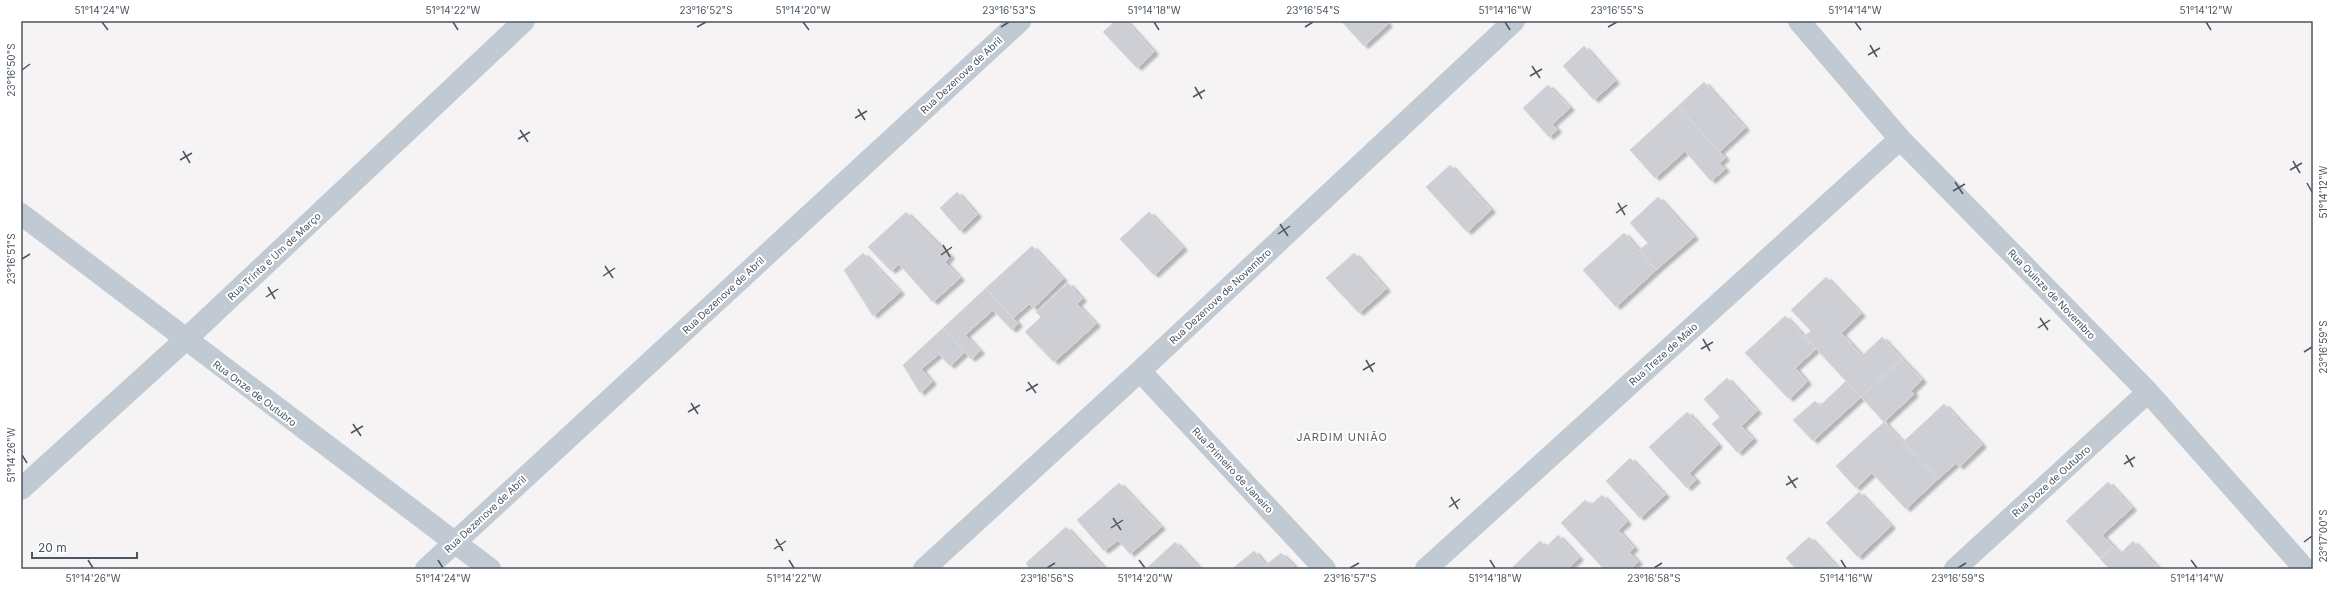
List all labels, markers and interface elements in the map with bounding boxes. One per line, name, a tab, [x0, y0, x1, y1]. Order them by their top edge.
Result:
text: 51°14'24"W	[74, 4, 130, 16]
text: 51°14'22"W	[426, 4, 481, 16]
text: 23°16'52"S	[679, 4, 733, 16]
text: 51°14'20"W	[775, 4, 831, 16]
text: 23°16'53"S	[982, 4, 1036, 16]
text: 51°14'18"W	[1128, 4, 1181, 16]
text: 23°16'54"S	[1286, 4, 1340, 16]
text: 51°14'16"W	[1478, 4, 1532, 16]
text: 23°16'55"S	[1590, 4, 1644, 16]
text: 51°14'14"W	[1828, 4, 1882, 16]
text: 51°14'12"W	[2180, 4, 2233, 16]
street label: Rua Dezenove de Abril	[918, 34, 1004, 116]
text: 23°16'50"S	[5, 43, 17, 97]
text: 51°14'12"W	[2317, 165, 2329, 218]
street label: Rua Trinta e Um de Março	[225, 210, 323, 302]
text: 23°16'51"S	[5, 233, 17, 285]
street label: Rua Dezenove de Novembro	[1167, 246, 1273, 346]
street label: Rua Quinze de Novembro	[2006, 246, 2098, 342]
street label: Rua Dezenove de Abril	[680, 254, 766, 336]
street label: Rua Treze de Maio	[1626, 320, 1700, 388]
text: 23°16'59"S	[2317, 320, 2329, 374]
street label: Rua Onze de Outubro	[211, 358, 299, 428]
street label: Rua Primeiro de Janeiro	[1190, 425, 1276, 515]
text: 51°14'26"W	[5, 427, 17, 483]
district label: JARDIM UNIÃO	[1296, 430, 1388, 444]
street label: Rua Doze de Outubro	[2009, 443, 2093, 519]
street label: Rua Dezenove de Abril	[442, 473, 528, 555]
text: 23°17'00"S	[2317, 509, 2329, 563]
scale bar	[32, 534, 137, 560]
text: 20 m	[38, 540, 67, 555]
text: 51°14'26"W	[65, 572, 121, 584]
text: 51°14'24"W	[415, 572, 471, 584]
text: 51°14'22"W	[767, 572, 822, 584]
text: 23°16'56"S	[1020, 572, 1074, 584]
text: 51°14'20"W	[1117, 572, 1173, 584]
text: 23°16'57"S	[1324, 572, 1376, 584]
text: 51°14'18"W	[1469, 572, 1522, 584]
text: 23°16'58"S	[1627, 572, 1681, 584]
text: 51°14'16"W	[1819, 572, 1873, 584]
text: 23°16'59"S	[1931, 572, 1985, 584]
text: 51°14'14"W	[2170, 572, 2224, 584]

